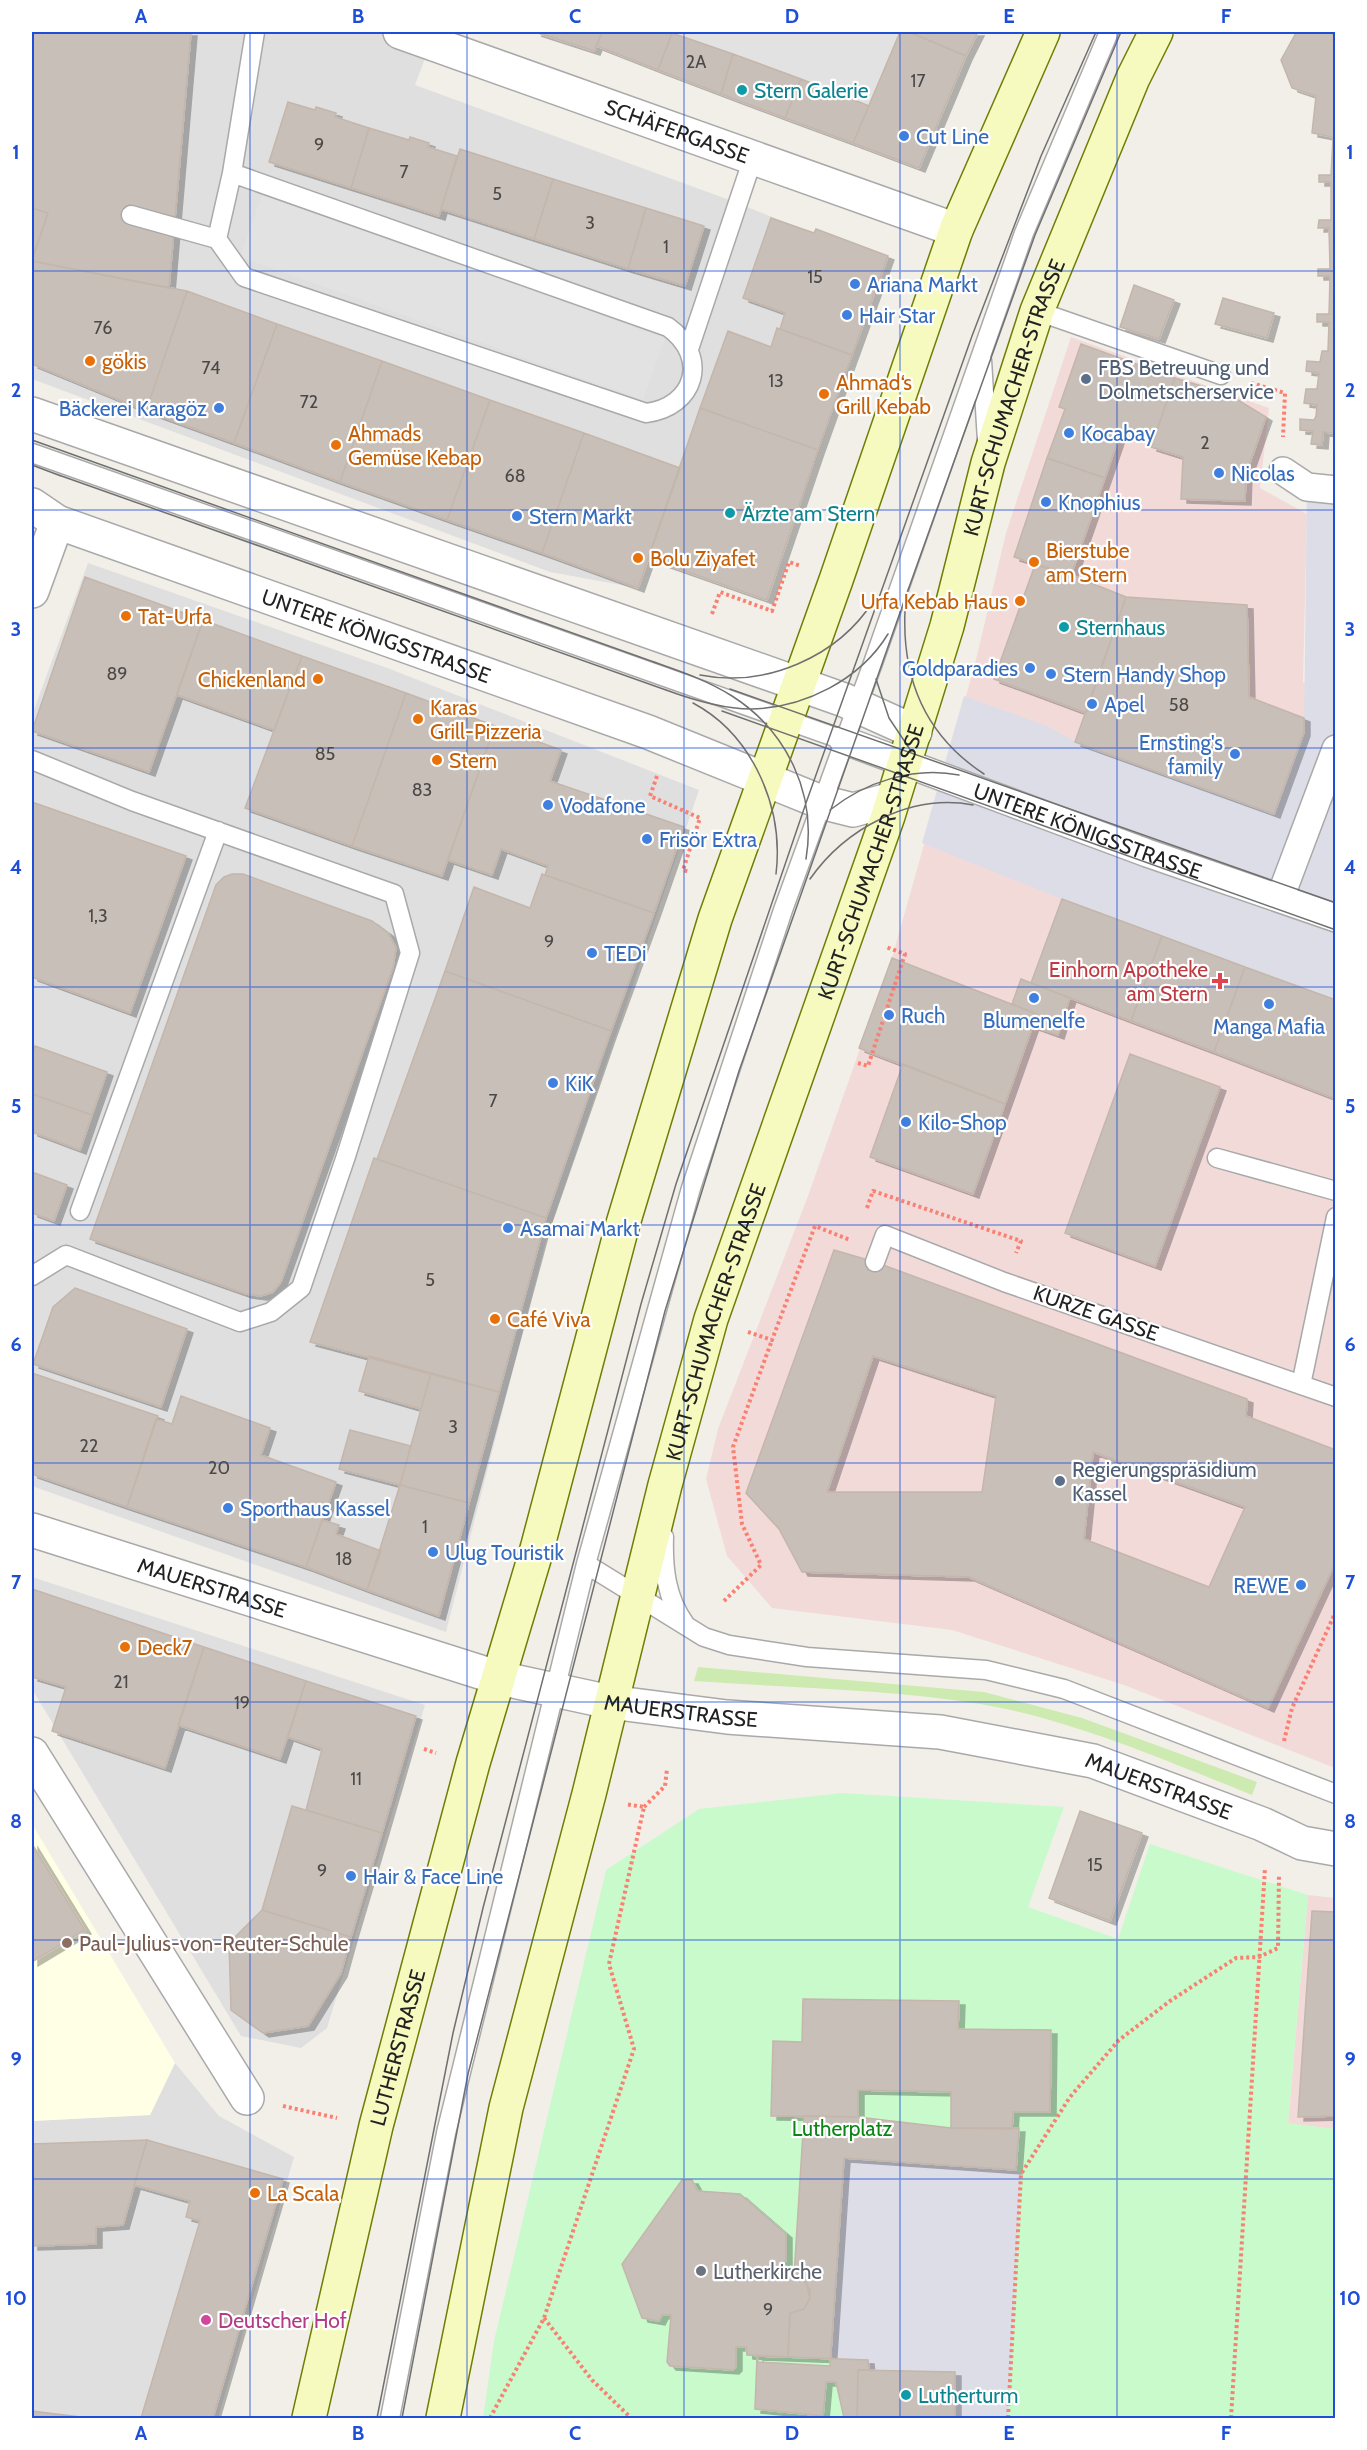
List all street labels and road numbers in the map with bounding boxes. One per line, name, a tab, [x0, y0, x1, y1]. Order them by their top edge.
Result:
street label: SCHÄFERGASSE	[601, 93, 753, 168]
street label: KURT-SCHUMACHER-STRASSE	[958, 255, 1070, 538]
street label: UNTERE KÖNIGSSTRASSE	[258, 583, 494, 688]
street label: KURT-SCHUMACHER-STRASSE	[812, 721, 928, 1003]
street label: UNTERE KÖNIGSSTRASSE	[970, 777, 1205, 883]
street label: KURT-SCHUMACHER-STRASSE	[660, 1180, 770, 1463]
street label: KURZE GASSE	[1030, 1280, 1162, 1346]
street label: MAUERSTRASSE	[135, 1552, 290, 1622]
street label: MAUERSTRASSE	[603, 1689, 759, 1732]
street label: MAUERSTRASSE	[1082, 1747, 1236, 1824]
street label: LUTHERSTRASSE	[364, 1966, 430, 2128]

